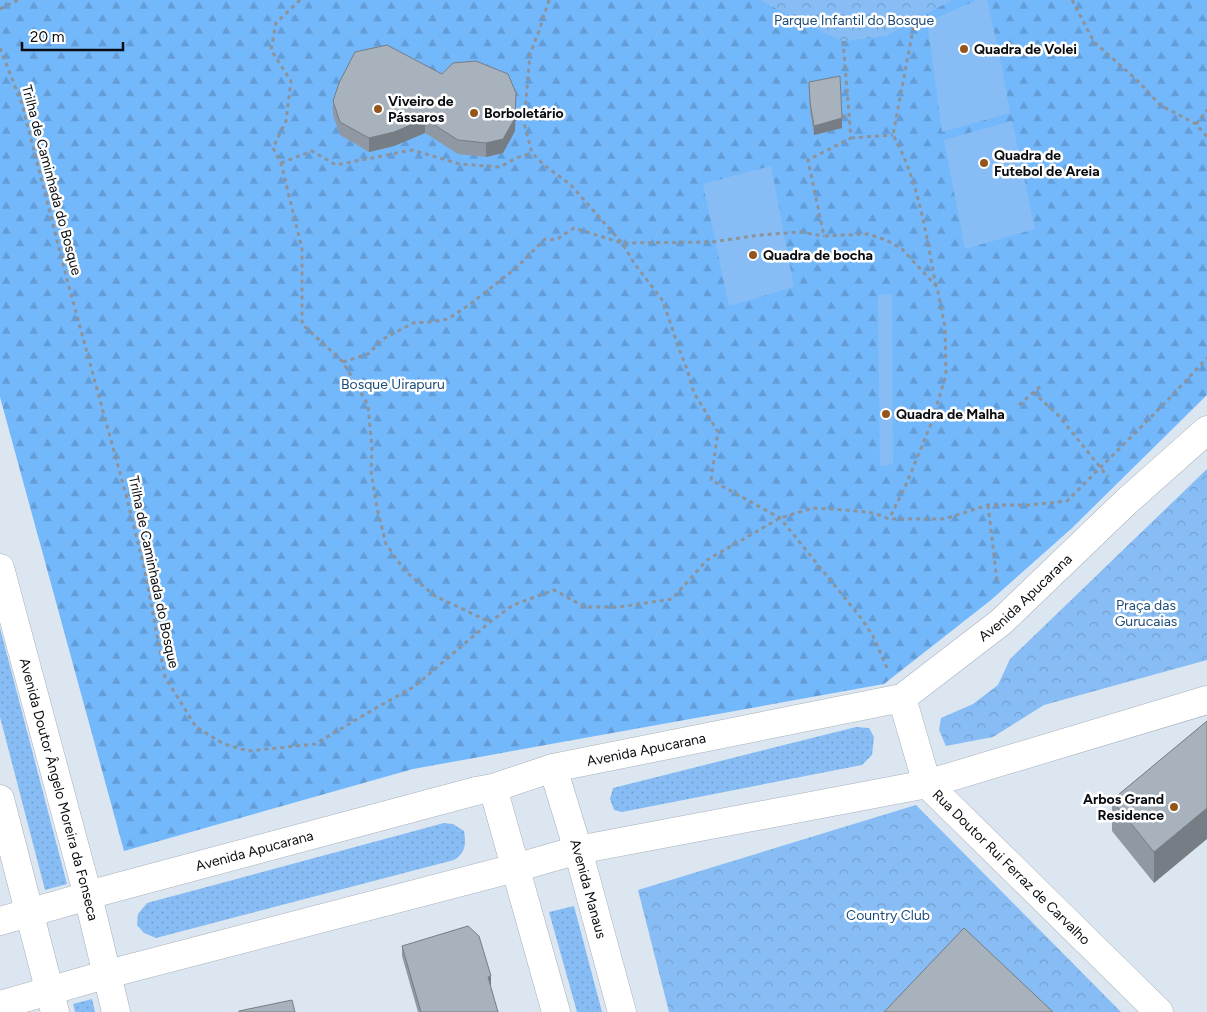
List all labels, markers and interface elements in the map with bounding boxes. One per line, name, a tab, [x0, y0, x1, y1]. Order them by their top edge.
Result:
park label: Parque Infantil do Bosque	[774, 12, 934, 29]
scale bar	[22, 20, 124, 52]
text: 20 m	[30, 28, 64, 46]
place label: Quadra de Volei	[974, 41, 1077, 58]
marker: Quadra de Volei	[958, 43, 970, 55]
street label: Trilha de Caminhada do Bosque	[18, 83, 85, 277]
place label: Viveiro de Pássaros	[388, 93, 454, 126]
marker: Viveiro de Pássaros	[372, 103, 384, 115]
place label: Borboletário	[484, 105, 564, 122]
marker: Borboletário	[468, 107, 480, 119]
place label: Quadra de Futebol de Areia	[994, 147, 1100, 180]
marker: Quadra de Futebol de Areia	[978, 157, 990, 169]
place label: Quadra de bocha	[763, 247, 873, 264]
marker: Quadra de bocha	[747, 249, 759, 261]
park label: Bosque Uirapuru	[341, 376, 445, 393]
place label: Quadra de Malha	[896, 406, 1005, 423]
marker: Quadra de Malha	[880, 408, 892, 420]
street label: Trilha de Caminhada do Bosque	[125, 474, 182, 670]
street label: Avenida Apucarana	[975, 551, 1076, 645]
park label: Praça das Gurucaias	[1115, 597, 1177, 630]
street label: Avenida Doutor Ângelo Moreira da Fonseca	[16, 656, 102, 922]
street label: Avenida Apucarana	[585, 730, 707, 770]
street label: Rua Doutor Rui Ferraz de Carvalho	[929, 786, 1094, 949]
place label: Arbos Grand Residence	[1083, 791, 1164, 824]
marker: Arbos Grand Residence	[1168, 801, 1180, 813]
street label: Avenida Apucarana	[194, 827, 315, 875]
street label: Avenida Manaus	[566, 837, 610, 941]
park label: Country Club	[846, 907, 930, 924]

